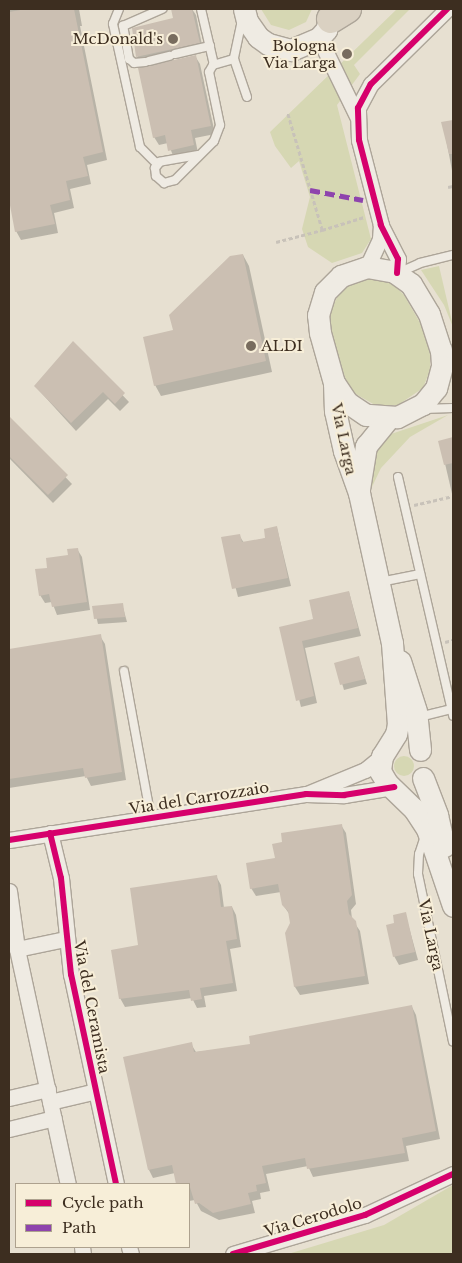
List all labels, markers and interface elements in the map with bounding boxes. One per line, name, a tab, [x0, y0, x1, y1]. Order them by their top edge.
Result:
place label: McDonald's	[72, 30, 163, 48]
marker: McDonald's	[167, 33, 179, 45]
place label: Bologna Via Larga	[263, 36, 336, 71]
marker: Bologna Via Larga	[340, 47, 354, 61]
place label: ALDI	[261, 337, 303, 355]
marker: ALDI	[245, 340, 257, 352]
street label: Via Larga	[328, 401, 360, 477]
street label: Via del Carrozzaio	[128, 778, 270, 818]
street label: Via Larga	[415, 897, 447, 973]
street label: Via del Ceramista	[70, 939, 114, 1075]
legend	[15, 1183, 190, 1248]
text: Cycle path	[62, 1193, 144, 1212]
street label: Via Cerodolo	[262, 1194, 364, 1240]
text: Path	[62, 1218, 96, 1237]

